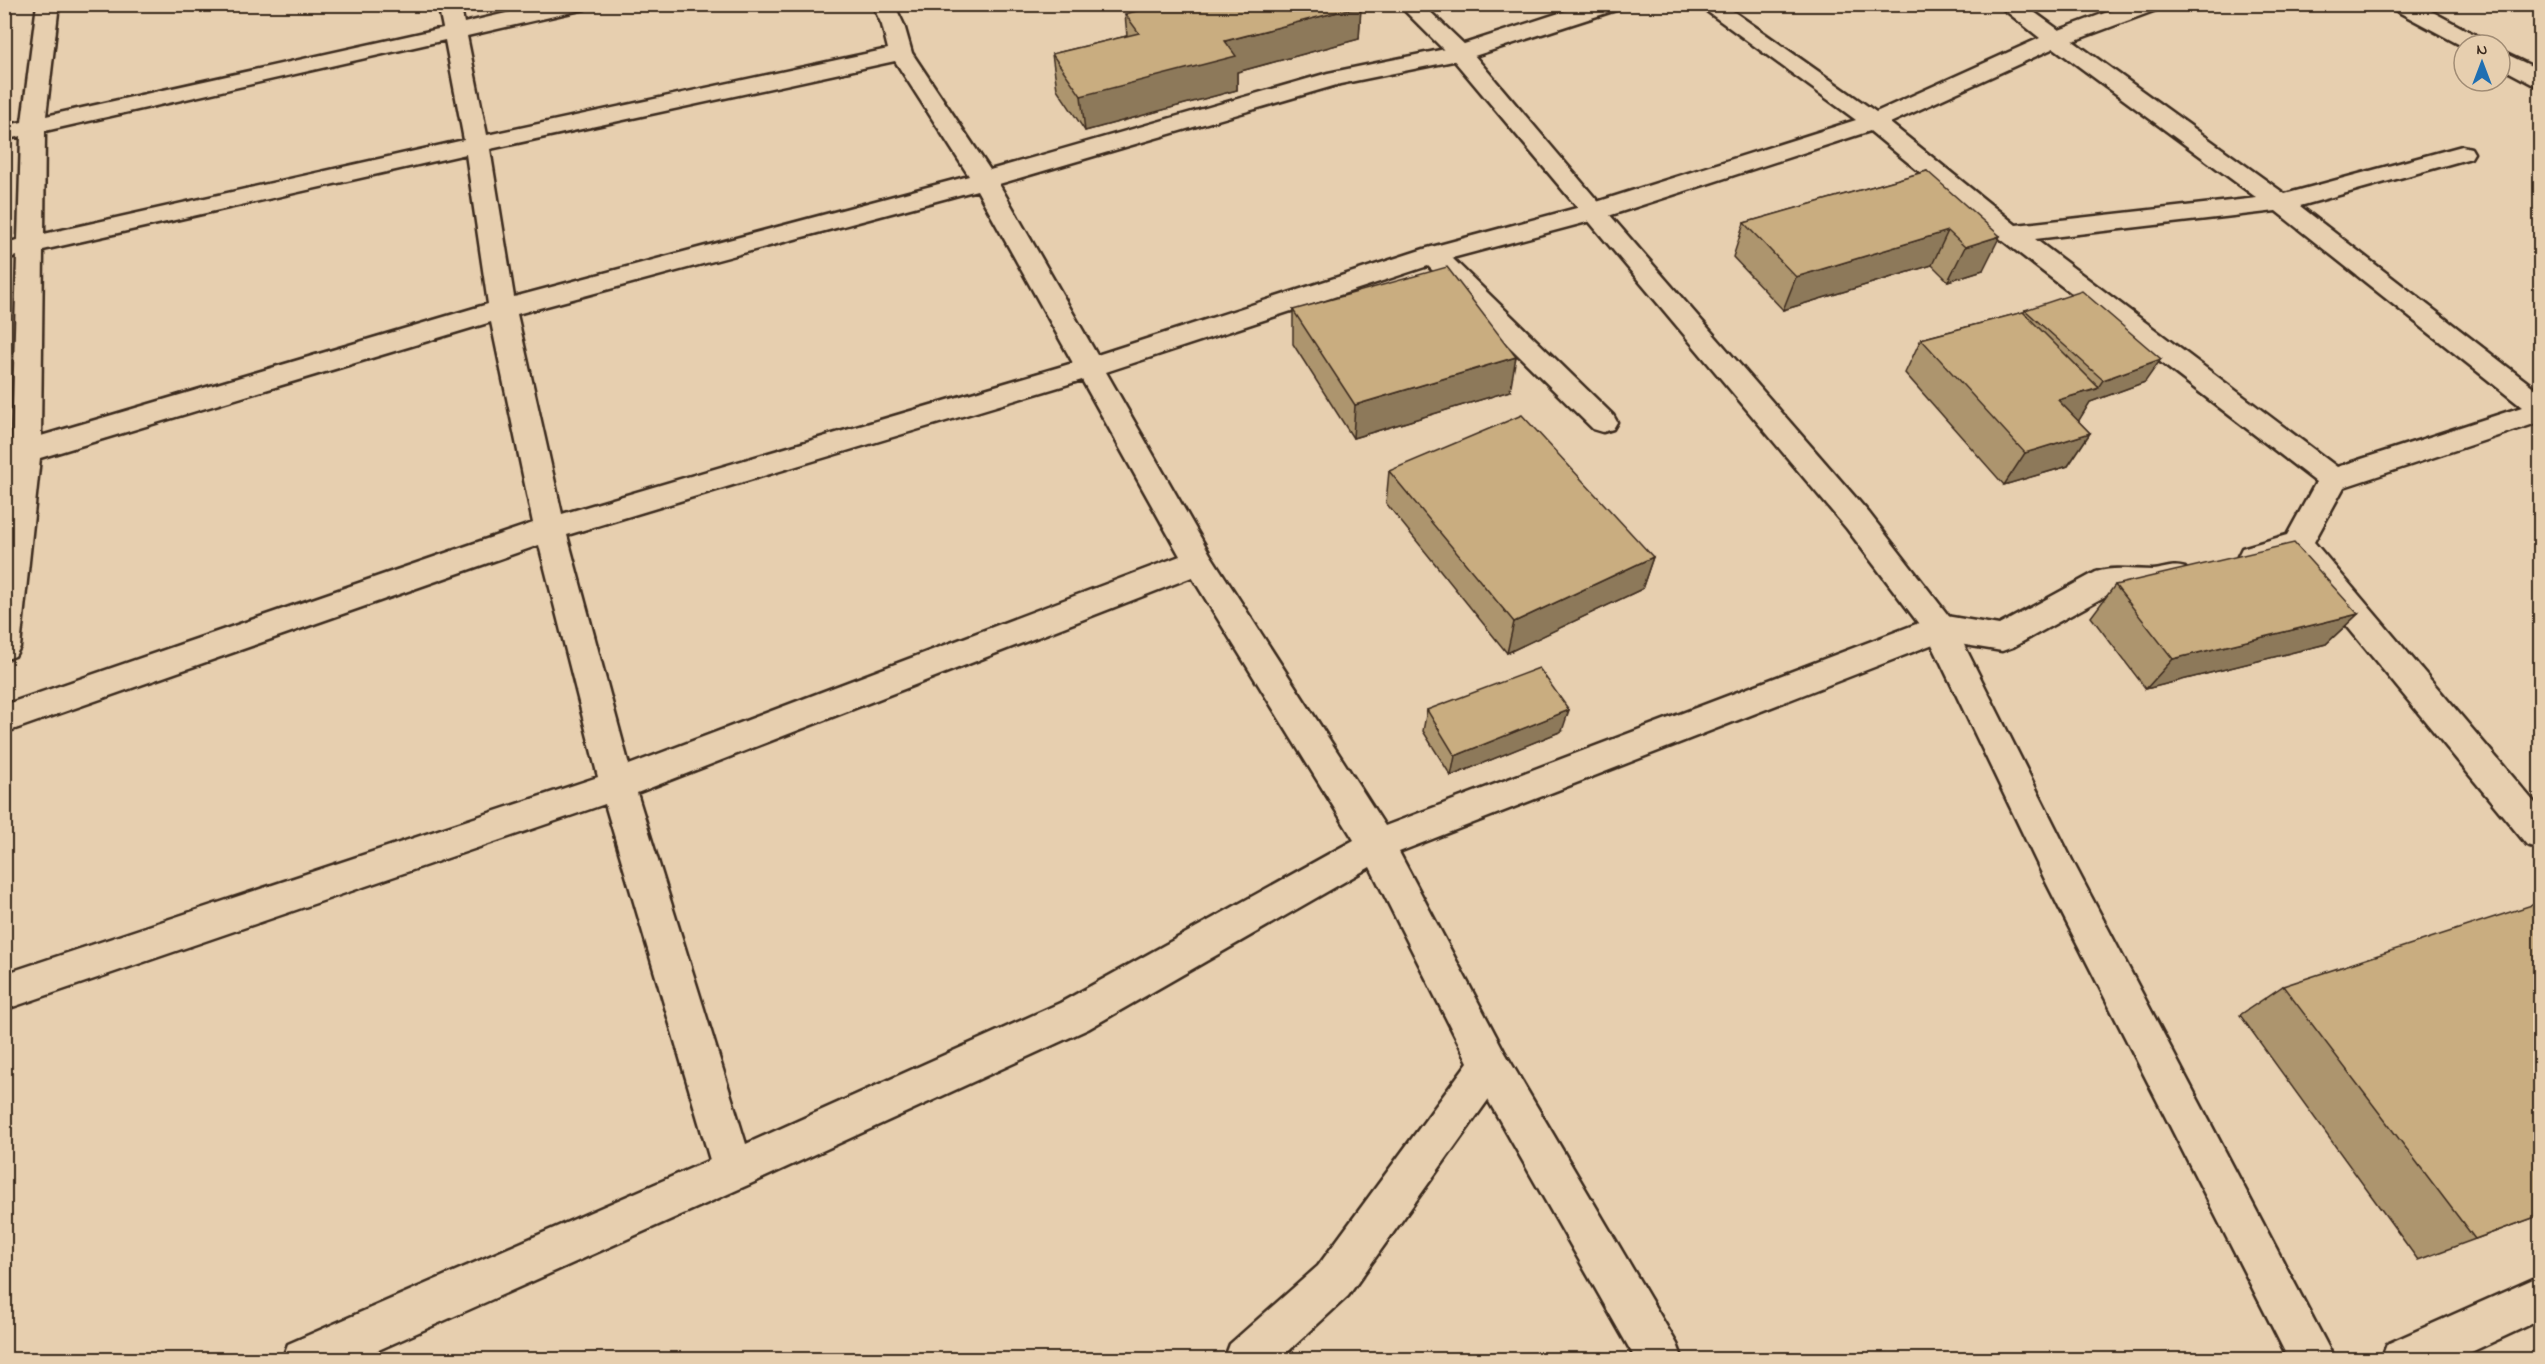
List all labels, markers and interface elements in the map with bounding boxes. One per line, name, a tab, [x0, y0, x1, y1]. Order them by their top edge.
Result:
north arrow	[2452, 33, 2512, 93]
text: N	[2477, 38, 2488, 62]

